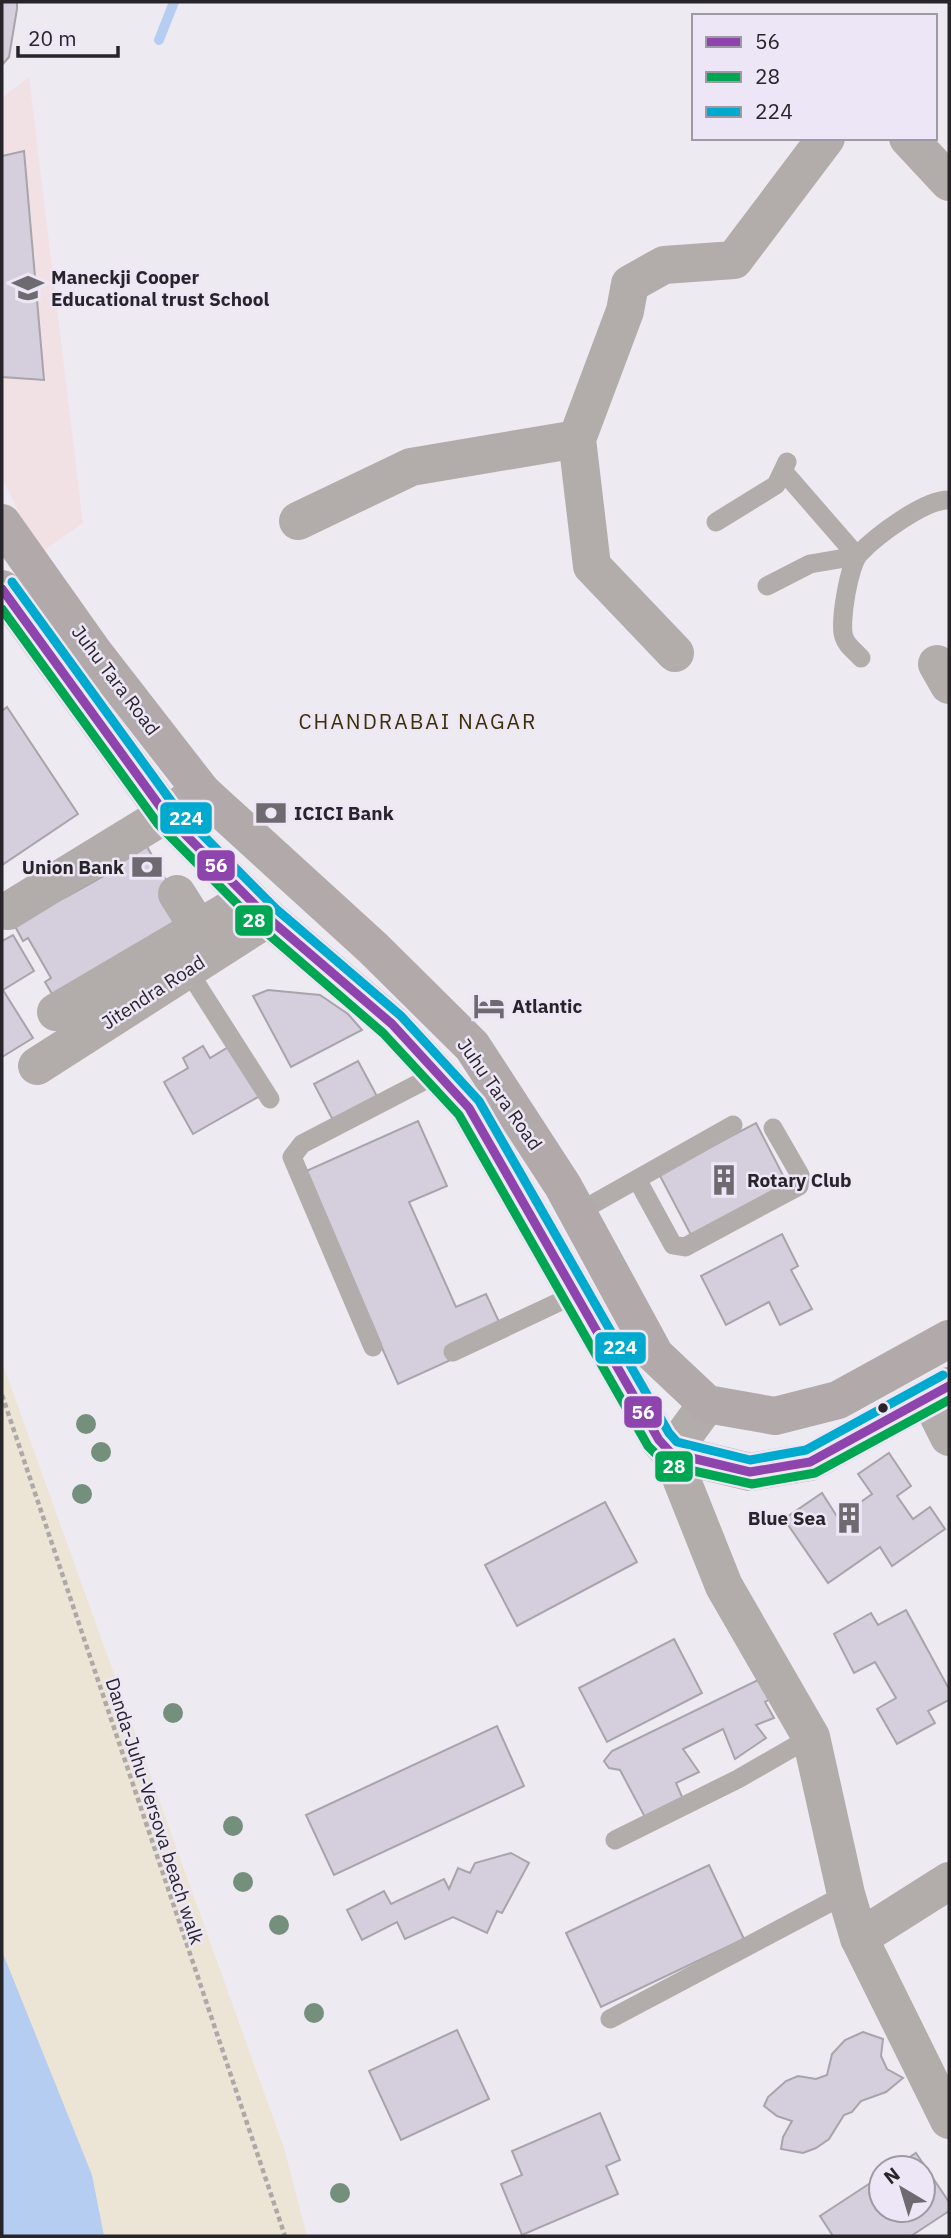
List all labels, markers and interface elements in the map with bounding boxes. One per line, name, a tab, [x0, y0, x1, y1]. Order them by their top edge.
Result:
scale bar	[18, 14, 117, 58]
legend	[692, 14, 937, 140]
text: 20 m	[28, 24, 77, 52]
text: 56	[755, 27, 780, 55]
text: 28	[755, 62, 780, 90]
text: 224	[755, 97, 793, 125]
place label: Maneckji Cooper Educational trust School	[51, 265, 269, 311]
school or university icon: Maneckji Cooper Educational trust School	[11, 271, 45, 305]
street label: Juhu Tara Road	[67, 620, 165, 740]
district label: CHANDRABAI NAGAR	[299, 707, 538, 735]
bank icon: ICICI Bank	[254, 796, 288, 830]
line badge: 224	[159, 801, 213, 835]
place label: ICICI Bank	[294, 801, 394, 825]
text: 224	[169, 806, 203, 830]
line badge: 56	[196, 849, 236, 882]
bank icon: Union Bank	[130, 850, 164, 884]
text: 56	[205, 853, 227, 877]
place label: Union Bank	[22, 855, 124, 879]
line badge: 28	[234, 904, 274, 937]
text: 28	[243, 908, 265, 932]
street label: Jitendra Road	[97, 950, 209, 1034]
hotel icon: Atlantic	[472, 989, 506, 1023]
place label: Atlantic	[512, 994, 583, 1018]
street label: Juhu Tara Road	[452, 1033, 548, 1155]
building icon: Rotary Club	[707, 1163, 741, 1197]
place label: Rotary Club	[747, 1168, 852, 1192]
line badge: 224	[594, 1331, 647, 1365]
text: 224	[603, 1335, 637, 1359]
line badge: 56	[623, 1395, 663, 1429]
text: 56	[632, 1400, 654, 1424]
unlabelled marker	[876, 1401, 890, 1415]
line badge: 28	[654, 1450, 694, 1483]
text: 28	[663, 1454, 685, 1478]
building icon: Blue Sea	[832, 1501, 866, 1535]
place label: Blue Sea	[748, 1506, 826, 1530]
street label: Danda-Juhu-Versova beach walk	[100, 1675, 210, 1947]
north arrow	[867, 2154, 937, 2224]
text: N	[879, 2162, 904, 2189]

